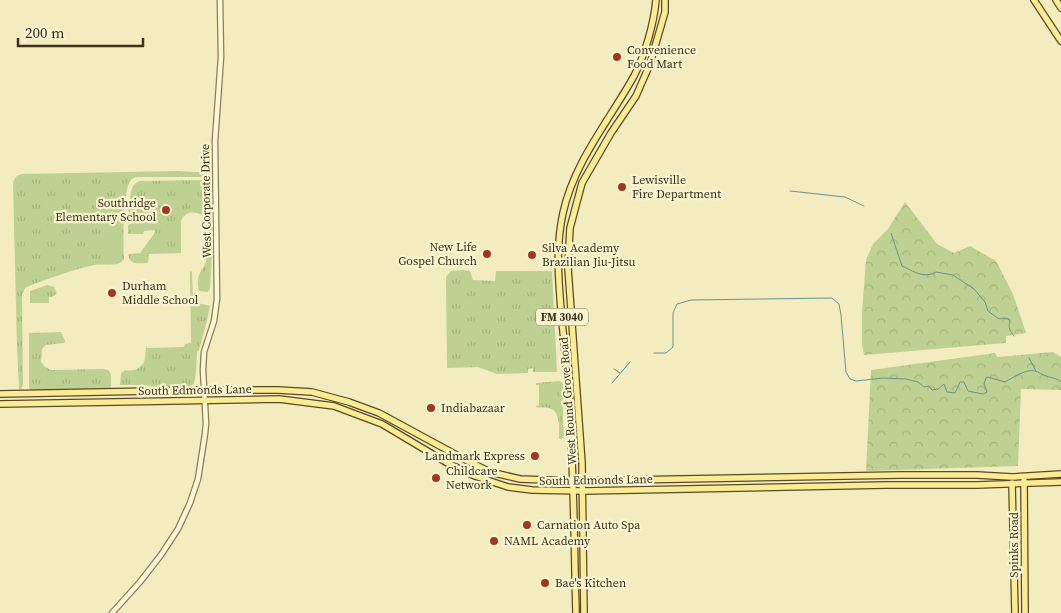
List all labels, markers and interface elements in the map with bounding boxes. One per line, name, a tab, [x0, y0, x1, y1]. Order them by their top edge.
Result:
scale bar	[18, 15, 142, 47]
text: 200 m	[25, 22, 65, 43]
place label: Convenience Food Mart	[627, 42, 696, 72]
marker: Convenience Food Mart	[611, 51, 623, 63]
street label: West Corporate Drive	[197, 144, 215, 258]
place label: Lewisville Fire Department	[632, 172, 721, 202]
marker: Lewisville Fire Department	[616, 181, 628, 193]
place label: Southridge Elementary School	[55, 195, 156, 225]
marker: Southridge Elementary School	[160, 204, 172, 216]
place label: New Life Gospel Church	[398, 239, 477, 269]
place label: Silva Academy Brazilian Jiu-Jitsu	[542, 240, 635, 270]
marker: New Life Gospel Church	[481, 248, 493, 260]
marker: Silva Academy Brazilian Jiu-Jitsu	[526, 249, 538, 261]
place label: Durham Middle School	[122, 278, 199, 308]
marker: Durham Middle School	[106, 287, 118, 299]
road number: FM 3040	[536, 308, 588, 326]
street label: West Round Grove Road	[556, 336, 580, 466]
street label: South Edmonds Lane	[138, 381, 252, 399]
place label: Indiabazaar	[441, 400, 505, 416]
marker: Indiabazaar	[425, 402, 437, 414]
place label: Landmark Express	[425, 448, 525, 464]
marker: Landmark Express	[529, 450, 541, 462]
place label: Childcare Network	[446, 463, 498, 493]
street label: South Edmonds Lane	[539, 471, 653, 489]
marker: Childcare Network	[430, 472, 442, 484]
street label: Spinks Road	[1006, 512, 1022, 578]
place label: Carnation Auto Spa	[537, 517, 641, 533]
marker: Carnation Auto Spa	[521, 519, 533, 531]
place label: NAML Academy	[504, 533, 591, 549]
marker: NAML Academy	[488, 535, 500, 547]
place label: Bae's Kitchen	[555, 575, 626, 591]
marker: Bae's Kitchen	[539, 577, 551, 589]

